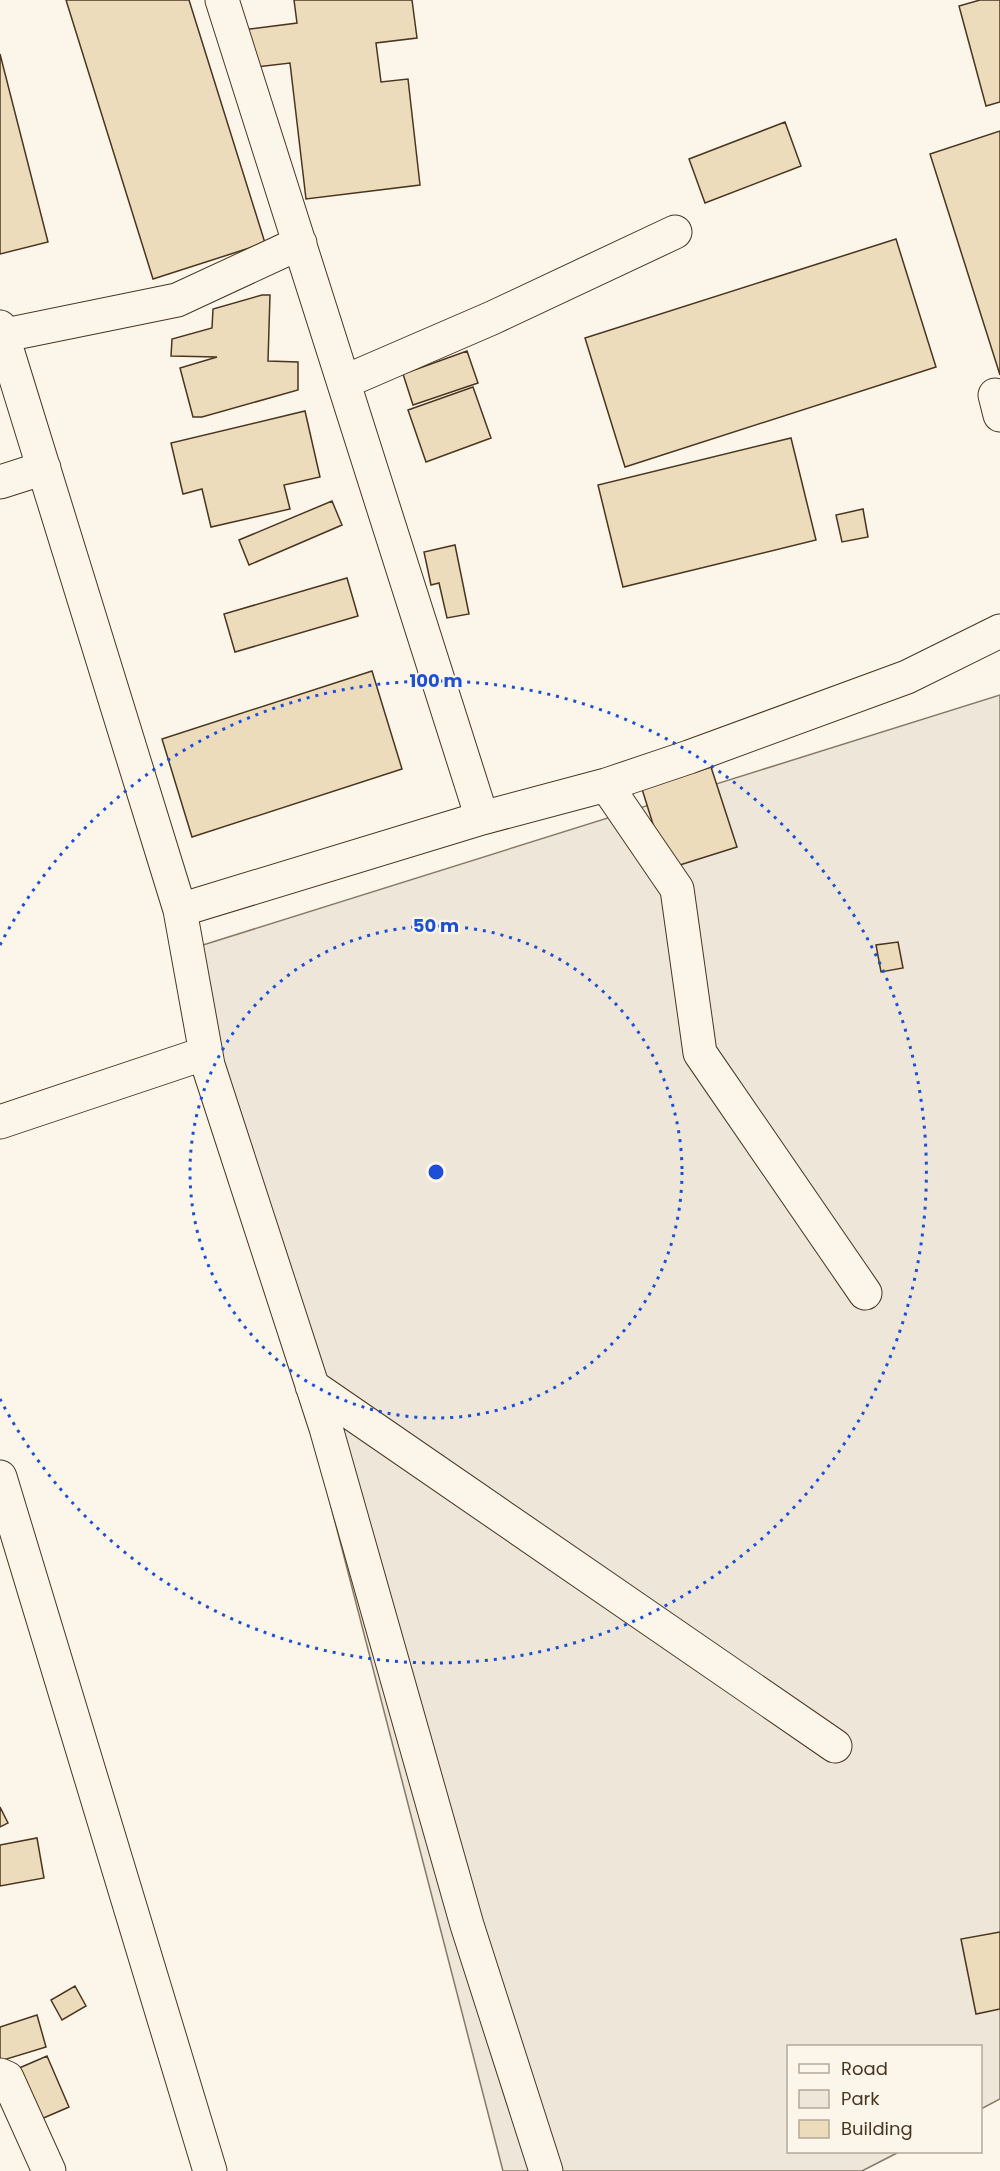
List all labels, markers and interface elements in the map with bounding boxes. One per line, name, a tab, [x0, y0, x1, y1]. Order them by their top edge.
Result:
text: 100 m	[409, 668, 463, 693]
text: 50 m	[413, 913, 459, 938]
centre of rings	[426, 1162, 446, 1182]
legend	[787, 2045, 982, 2153]
text: Road	[841, 2056, 888, 2081]
text: Park	[841, 2086, 880, 2111]
text: Building	[841, 2116, 913, 2141]

